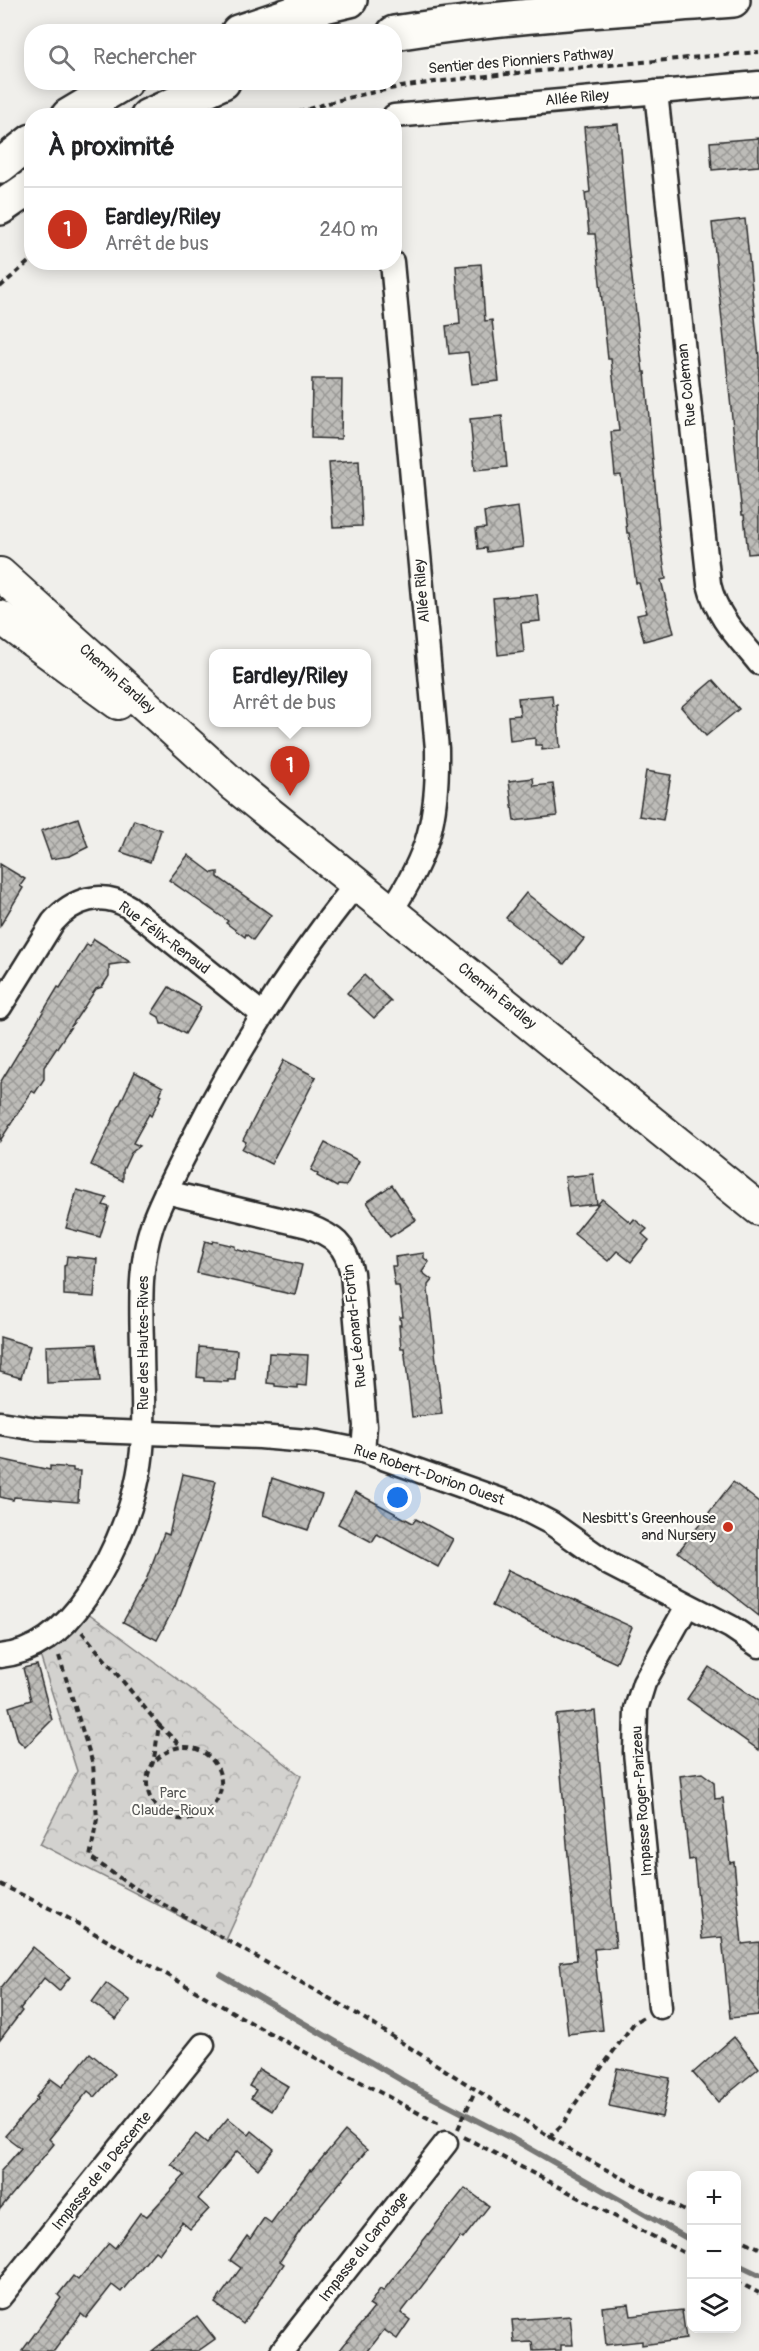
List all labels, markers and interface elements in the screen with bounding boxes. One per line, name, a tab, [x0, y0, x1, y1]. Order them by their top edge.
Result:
search box	[24, 24, 402, 90]
icon: search	[45, 41, 78, 74]
text: Rechercher	[93, 43, 197, 71]
street label: Sentier des Pionniers Pathway	[428, 43, 615, 79]
street label: Allée Riley	[544, 86, 610, 110]
text: À proximité	[48, 131, 175, 163]
text: Eardley/Riley	[105, 203, 220, 231]
text: 1	[64, 217, 71, 242]
text: 240 m	[319, 217, 378, 242]
text: Arrêt de bus	[105, 231, 208, 256]
street label: Rue Coleman	[673, 343, 701, 427]
street label: Allée Riley	[410, 558, 434, 624]
street label: Chemin Eardley	[75, 640, 159, 718]
popup	[209, 649, 371, 727]
text: Eardley/Riley	[232, 662, 348, 690]
text: Arrêt de bus	[232, 690, 336, 715]
pin: 1	[270, 746, 310, 796]
street label: Rue Félix-Renaud	[114, 897, 214, 979]
street label: Chemin Eardley	[454, 959, 541, 1034]
street label: Rue Léonard-Fortin	[339, 1263, 371, 1389]
street label: Rue des Hautes-Rives	[134, 1275, 153, 1410]
street label: Rue Robert-Dorion Ouest	[351, 1440, 508, 1510]
your location	[383, 1483, 412, 1512]
place label: Nesbitt's Greenhouse and Nursery	[582, 1509, 717, 1545]
marker: Nesbitt's Greenhouse and Nursery	[721, 1520, 735, 1534]
street label: Impasse Roger-Parizeau	[627, 1725, 657, 1877]
park label: Parc Claude-Rioux	[132, 1784, 214, 1820]
street label: Impasse de la Descente	[48, 2107, 156, 2234]
map controls	[687, 2171, 741, 2333]
button: +	[687, 2171, 741, 2225]
street label: Impasse du Canotage	[315, 2188, 413, 2306]
button: −	[687, 2225, 741, 2279]
button: layers	[687, 2279, 741, 2333]

